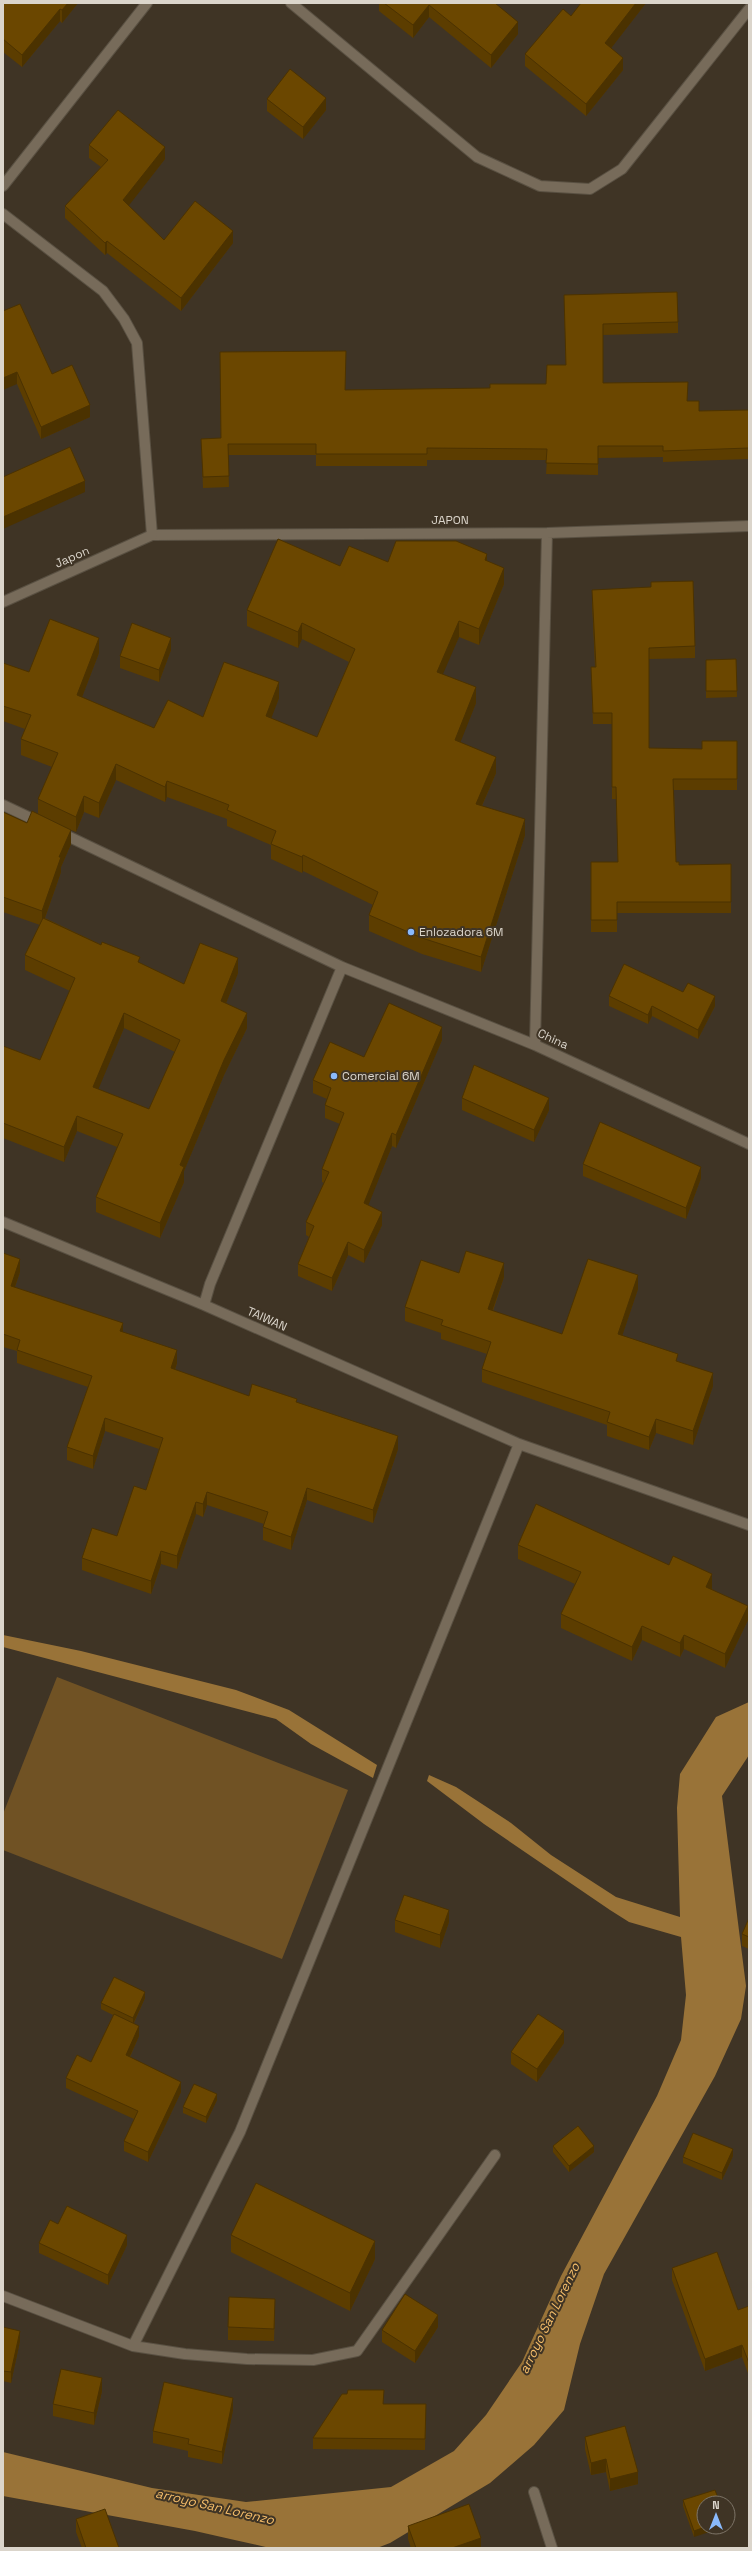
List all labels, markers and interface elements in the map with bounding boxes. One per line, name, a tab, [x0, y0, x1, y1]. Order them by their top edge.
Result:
street label: JAPON	[431, 512, 469, 528]
street label: Japon	[52, 542, 92, 572]
place label: Enlozadora 6M	[419, 924, 503, 940]
marker: Enlozadora 6M	[406, 927, 416, 937]
street label: China	[535, 1025, 571, 1053]
place label: Comercial 6M	[342, 1068, 420, 1084]
marker: Comercial 6M	[329, 1071, 339, 1081]
street label: TAIWAN	[244, 1303, 290, 1335]
water label: arroyo San Lorenzo	[515, 2259, 584, 2376]
water label: arroyo San Lorenzo	[154, 2485, 277, 2529]
north arrow	[696, 2495, 736, 2535]
text: N	[712, 2498, 720, 2512]

